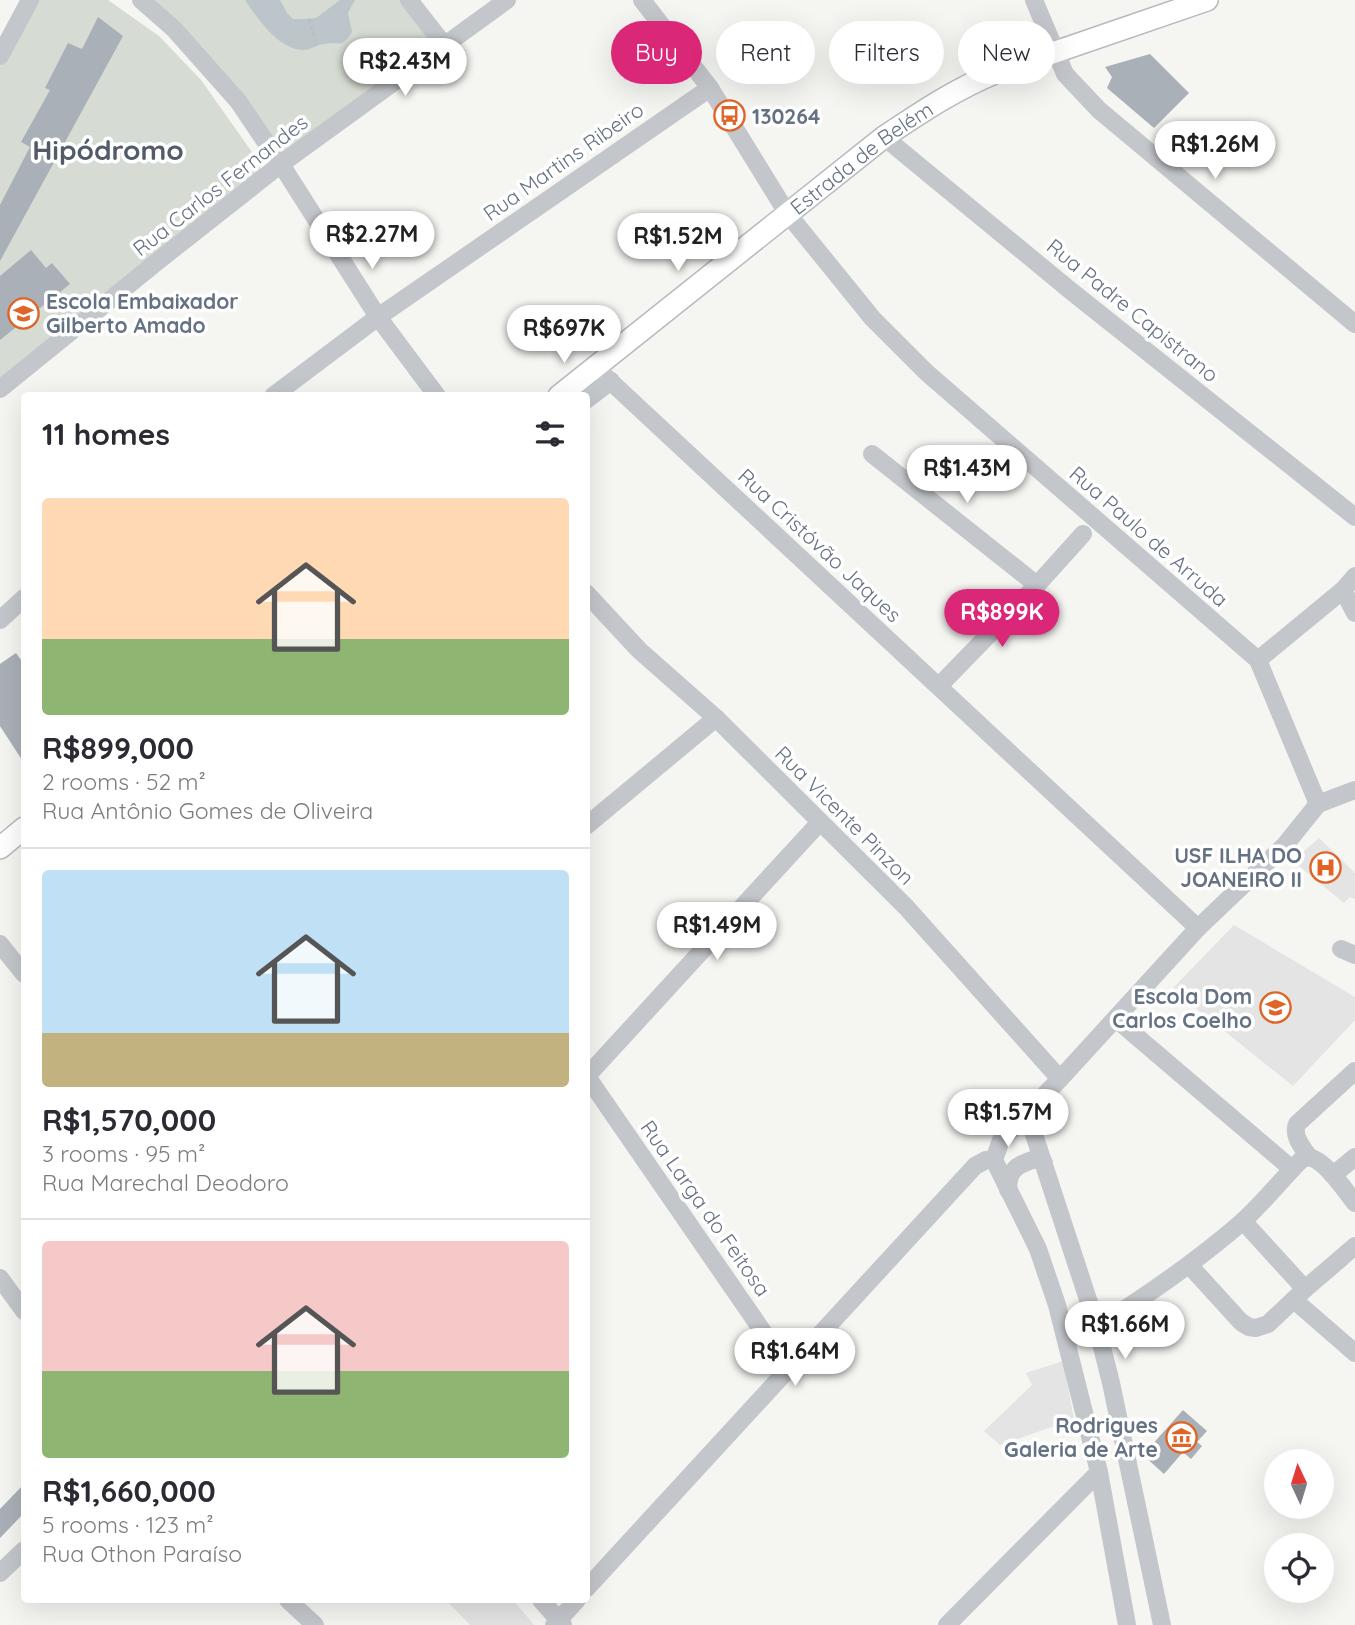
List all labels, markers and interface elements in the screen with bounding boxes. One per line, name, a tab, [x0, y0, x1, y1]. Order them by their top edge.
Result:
chip: Buy	[611, 21, 702, 84]
chip: Rent	[716, 21, 815, 84]
chip: Filters	[829, 21, 944, 84]
chip: New	[958, 21, 1055, 84]
pin: R$2.43M	[340, 38, 470, 98]
text: R$2.43M	[359, 46, 451, 75]
street label: Rua Martins Ribeiro	[478, 96, 648, 226]
street label: Estrada de Belém	[785, 96, 938, 220]
bus stop icon: 130264	[712, 99, 746, 133]
place label: 130264	[752, 103, 820, 129]
street label: Rua Carlos Fernandes	[127, 109, 313, 261]
pin: R$1.26M	[1150, 122, 1280, 181]
text: R$1.26M	[1171, 129, 1259, 158]
district label: Hipódromo	[32, 132, 184, 167]
pin: R$2.27M	[307, 212, 437, 271]
pin: R$1.52M	[613, 214, 743, 273]
text: R$2.27M	[326, 219, 418, 248]
text: R$1.52M	[633, 221, 723, 250]
street label: Rua Padre Capistrano	[1042, 233, 1224, 387]
place label: Escola Embaixador Gilberto Amado	[46, 288, 238, 338]
school or university icon: Escola Embaixador Gilberto Amado	[6, 296, 40, 330]
pin: R$697K	[507, 306, 621, 365]
text: R$697K	[523, 313, 605, 342]
text: 11 homes	[42, 415, 170, 453]
icon: filters	[531, 415, 569, 453]
pin: R$1.43M	[902, 446, 1032, 505]
text: R$1.43M	[923, 453, 1011, 482]
street label: Rua Paulo de Arruda	[1064, 460, 1234, 612]
street label: Rua Cristóvão Jaques	[733, 463, 907, 627]
icon: home	[243, 544, 369, 670]
pin: R$899K	[945, 590, 1059, 649]
text: R$899K	[960, 597, 1044, 626]
text: R$899,000	[42, 729, 194, 767]
street label: Rua Vicente Pinzon	[770, 740, 920, 890]
text: 2 rooms · 52 m²	[42, 767, 206, 796]
text: Rua Antônio Gomes de Oliveira	[42, 796, 373, 825]
place label: USF ILHA DO JOANEIRO II	[1174, 842, 1302, 892]
hospital icon: USF ILHA DO JOANEIRO II	[1308, 850, 1342, 884]
pin: R$1.49M	[652, 902, 782, 962]
text: R$1.49M	[673, 910, 761, 939]
icon: home	[243, 916, 369, 1042]
place label: Escola Dom Carlos Coelho	[1112, 983, 1252, 1033]
school or university icon: Escola Dom Carlos Coelho	[1258, 991, 1292, 1025]
pin: R$1.57M	[943, 1090, 1073, 1149]
text: R$1.57M	[964, 1097, 1052, 1126]
text: R$1,570,000	[42, 1101, 216, 1139]
street label: Rua Larga do Feitosa	[635, 1115, 777, 1301]
text: 3 rooms · 95 m²	[42, 1139, 205, 1168]
text: Rua Marechal Deodoro	[42, 1168, 289, 1197]
icon: home	[243, 1287, 369, 1413]
pin: R$1.66M	[1060, 1302, 1190, 1361]
text: R$1.66M	[1081, 1309, 1169, 1338]
pin: R$1.64M	[730, 1328, 860, 1388]
text: R$1.64M	[750, 1336, 840, 1365]
place label: Rodrigues Galeria de Arte	[1004, 1412, 1158, 1462]
museum icon: Rodrigues Galeria de Arte	[1164, 1420, 1198, 1454]
north arrow	[1264, 1449, 1334, 1519]
map controls	[1264, 1449, 1334, 1603]
text: R$1,660,000	[42, 1472, 216, 1510]
text: 5 rooms · 123 m²	[42, 1510, 214, 1539]
button: locate	[1264, 1533, 1334, 1603]
text: Rua Othon Paraíso	[42, 1539, 242, 1568]

